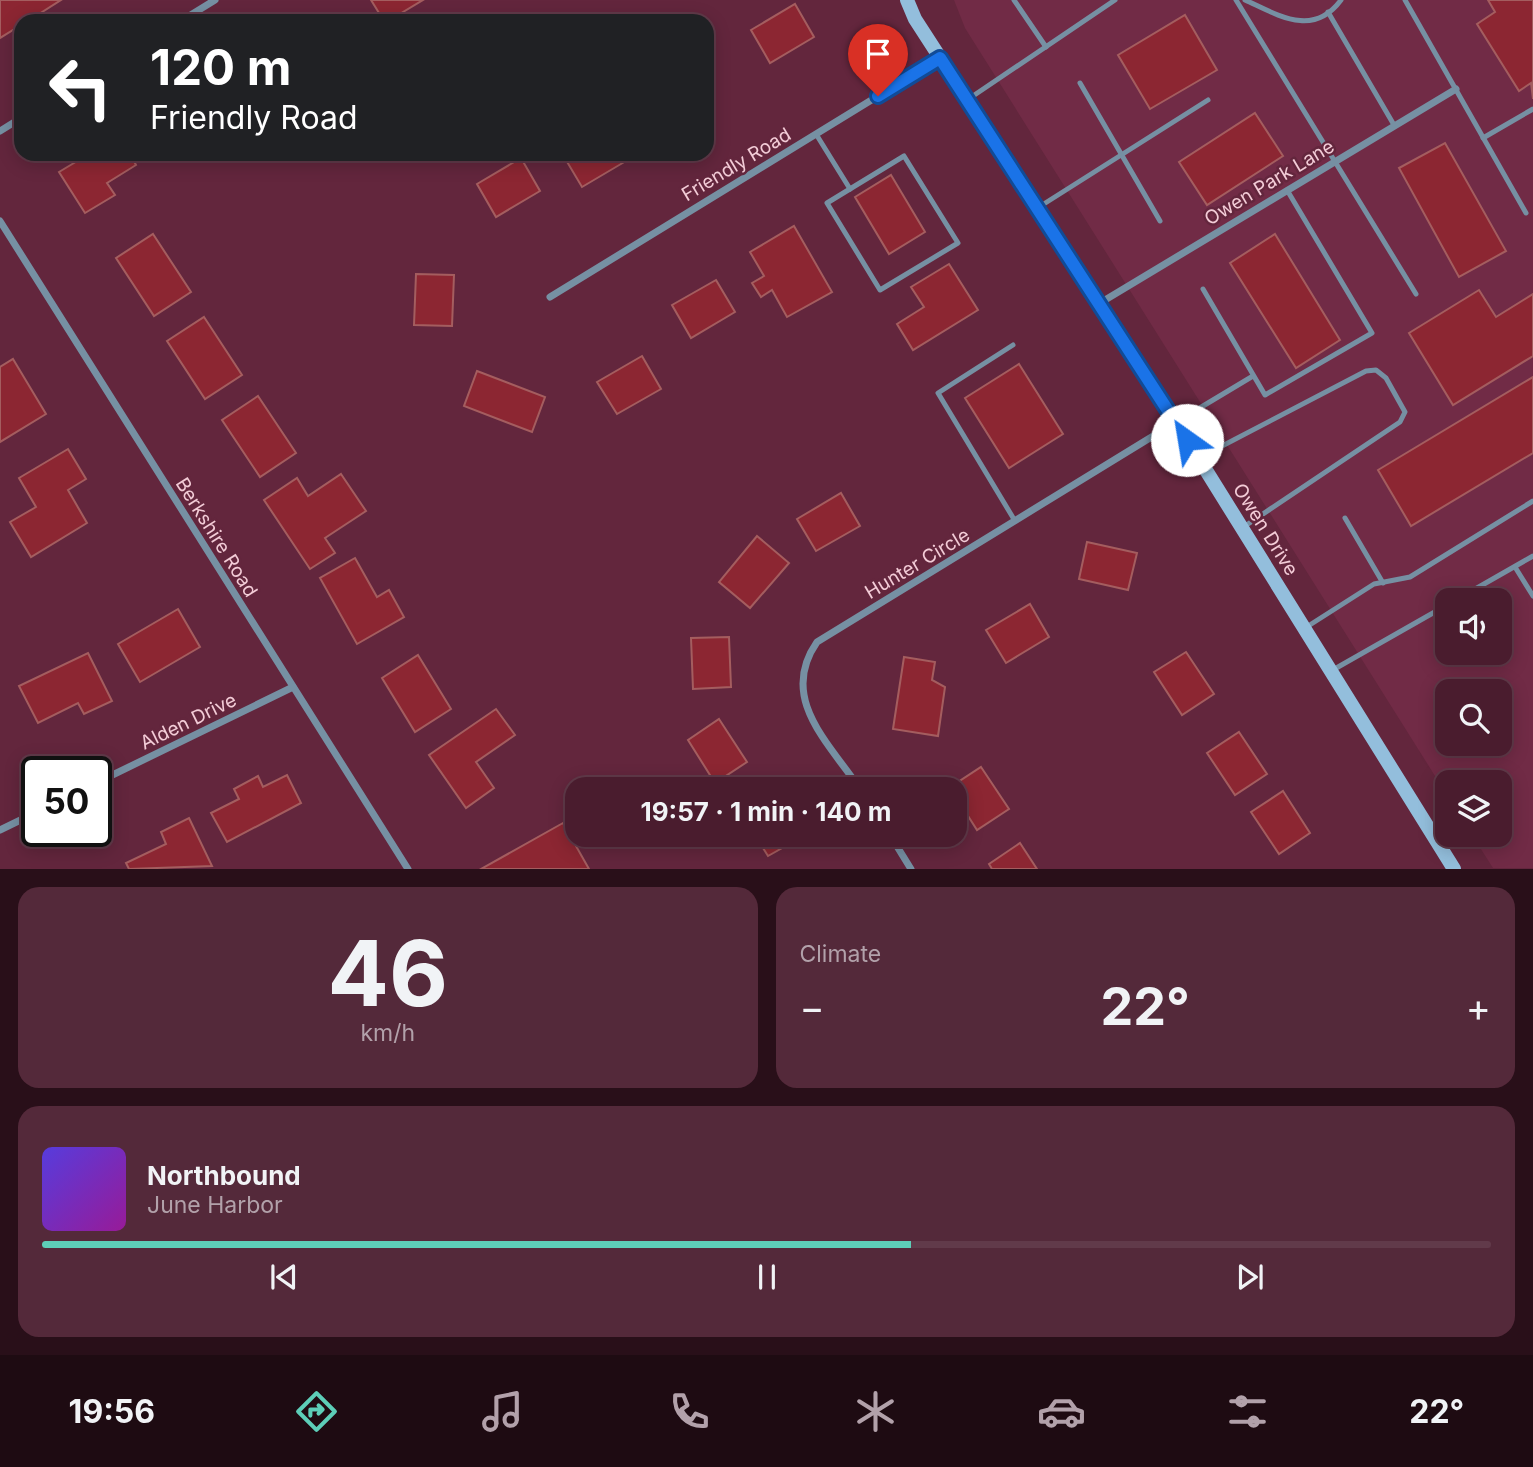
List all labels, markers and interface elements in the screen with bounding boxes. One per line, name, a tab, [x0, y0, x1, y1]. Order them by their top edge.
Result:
pin	[848, 24, 908, 96]
icon: arrive	[859, 35, 897, 73]
text: 120 m	[150, 38, 291, 97]
icon: left	[35, 42, 126, 133]
text: Friendly Road	[150, 98, 357, 137]
street label: Friendly Road	[678, 123, 795, 206]
street label: Owen Park Lane	[1200, 135, 1338, 230]
position arrow	[1150, 403, 1224, 477]
street label: Berkshire Road	[171, 473, 262, 601]
street label: Owen Drive	[1228, 479, 1303, 580]
street label: Hunter Circle	[861, 523, 974, 604]
map controls	[1435, 588, 1512, 847]
button: sound	[1435, 588, 1512, 665]
button: search	[1435, 679, 1512, 756]
street label: Alden Drive	[136, 688, 240, 755]
speed limit sign: 50	[21, 756, 112, 847]
button: layers	[1435, 770, 1512, 847]
text: 19:57 · 1 min · 140 m	[640, 796, 892, 827]
text: 46	[327, 918, 448, 1028]
text: Climate	[800, 940, 881, 968]
text: 22°	[1101, 975, 1190, 1038]
text: −	[800, 984, 825, 1030]
text: +	[1466, 984, 1491, 1030]
text: km/h	[360, 1019, 415, 1047]
text: Northbound	[147, 1160, 301, 1191]
text: June Harbor	[147, 1191, 283, 1219]
icon: previous	[265, 1258, 303, 1296]
icon: pause	[748, 1258, 786, 1296]
icon: next	[1231, 1258, 1269, 1296]
icon: directions	[292, 1387, 341, 1436]
icon: music	[478, 1387, 527, 1436]
icon: phone	[665, 1387, 714, 1436]
icon: climate	[851, 1387, 900, 1436]
icon: car	[1037, 1387, 1086, 1436]
icon: filters	[1223, 1387, 1272, 1436]
text: 19:56	[69, 1392, 155, 1431]
text: 22°	[1409, 1392, 1464, 1431]

